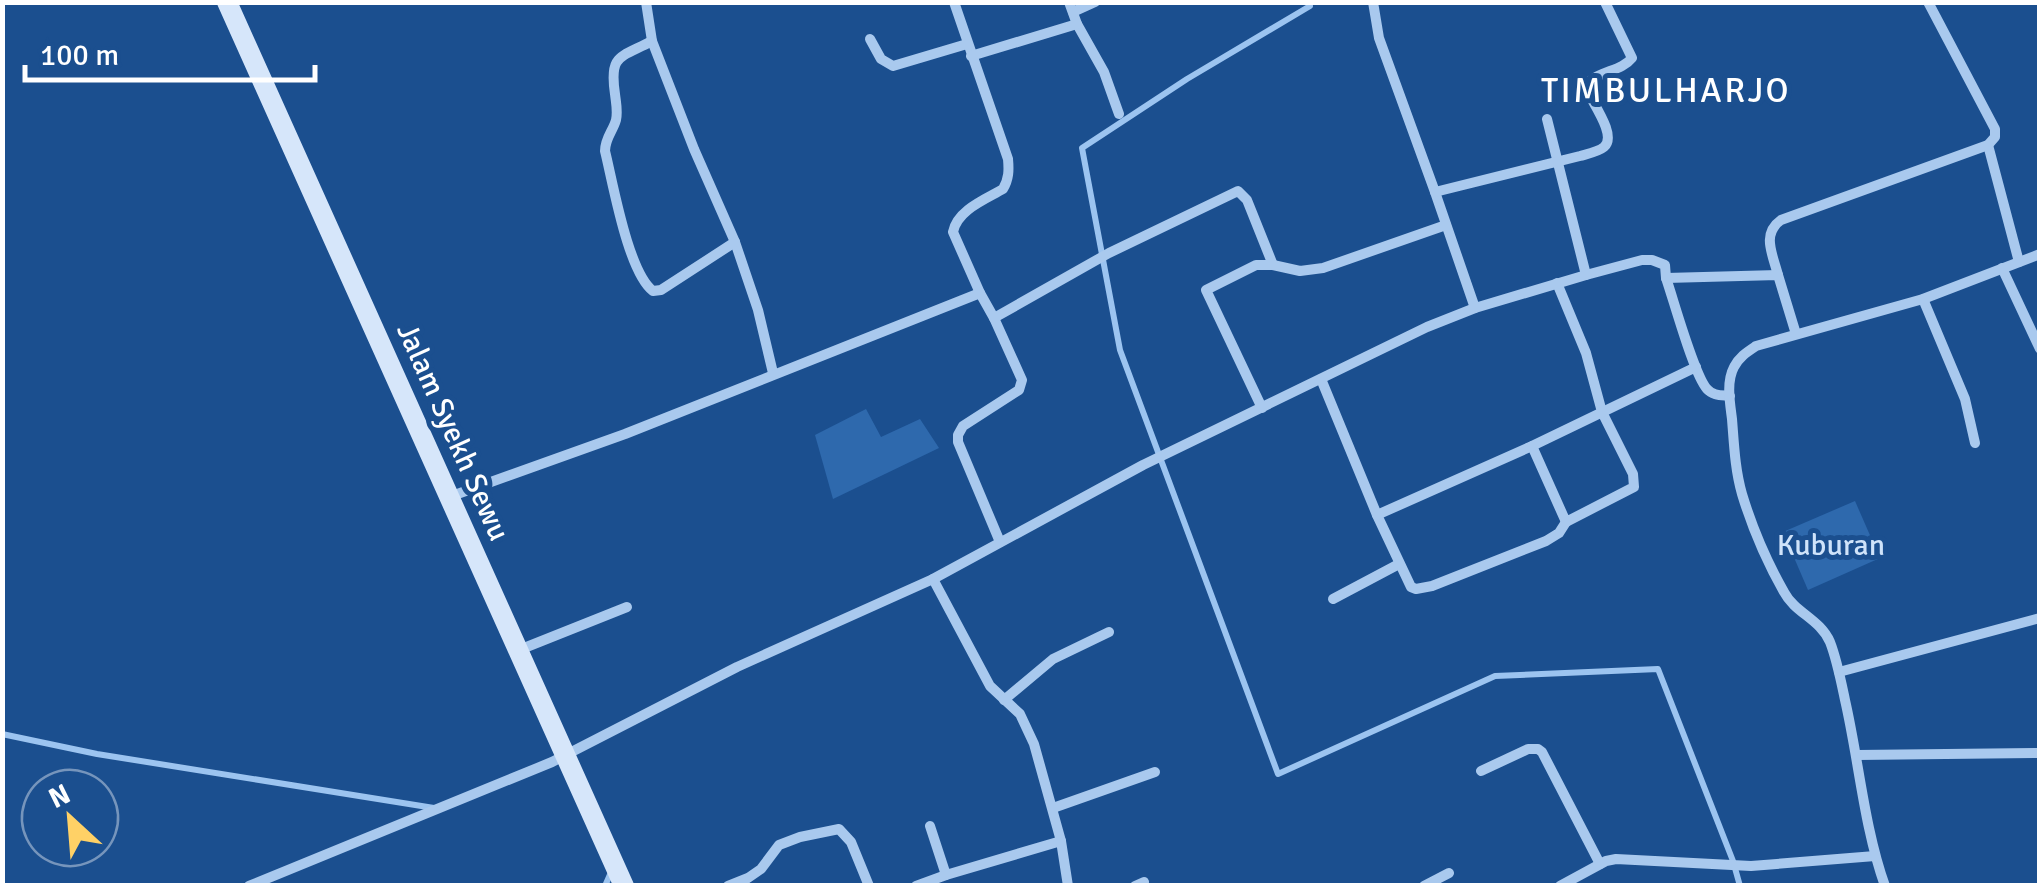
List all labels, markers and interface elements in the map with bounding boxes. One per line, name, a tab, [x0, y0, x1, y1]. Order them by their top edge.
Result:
scale bar	[25, 20, 315, 82]
text: 100 m	[40, 37, 119, 74]
district label: TIMBULHARJO	[1541, 69, 1791, 112]
street label: Jalam Syekh Sewu	[388, 317, 518, 547]
park label: Kuburan	[1777, 527, 1885, 564]
north arrow	[20, 768, 120, 868]
text: N	[43, 777, 76, 816]

